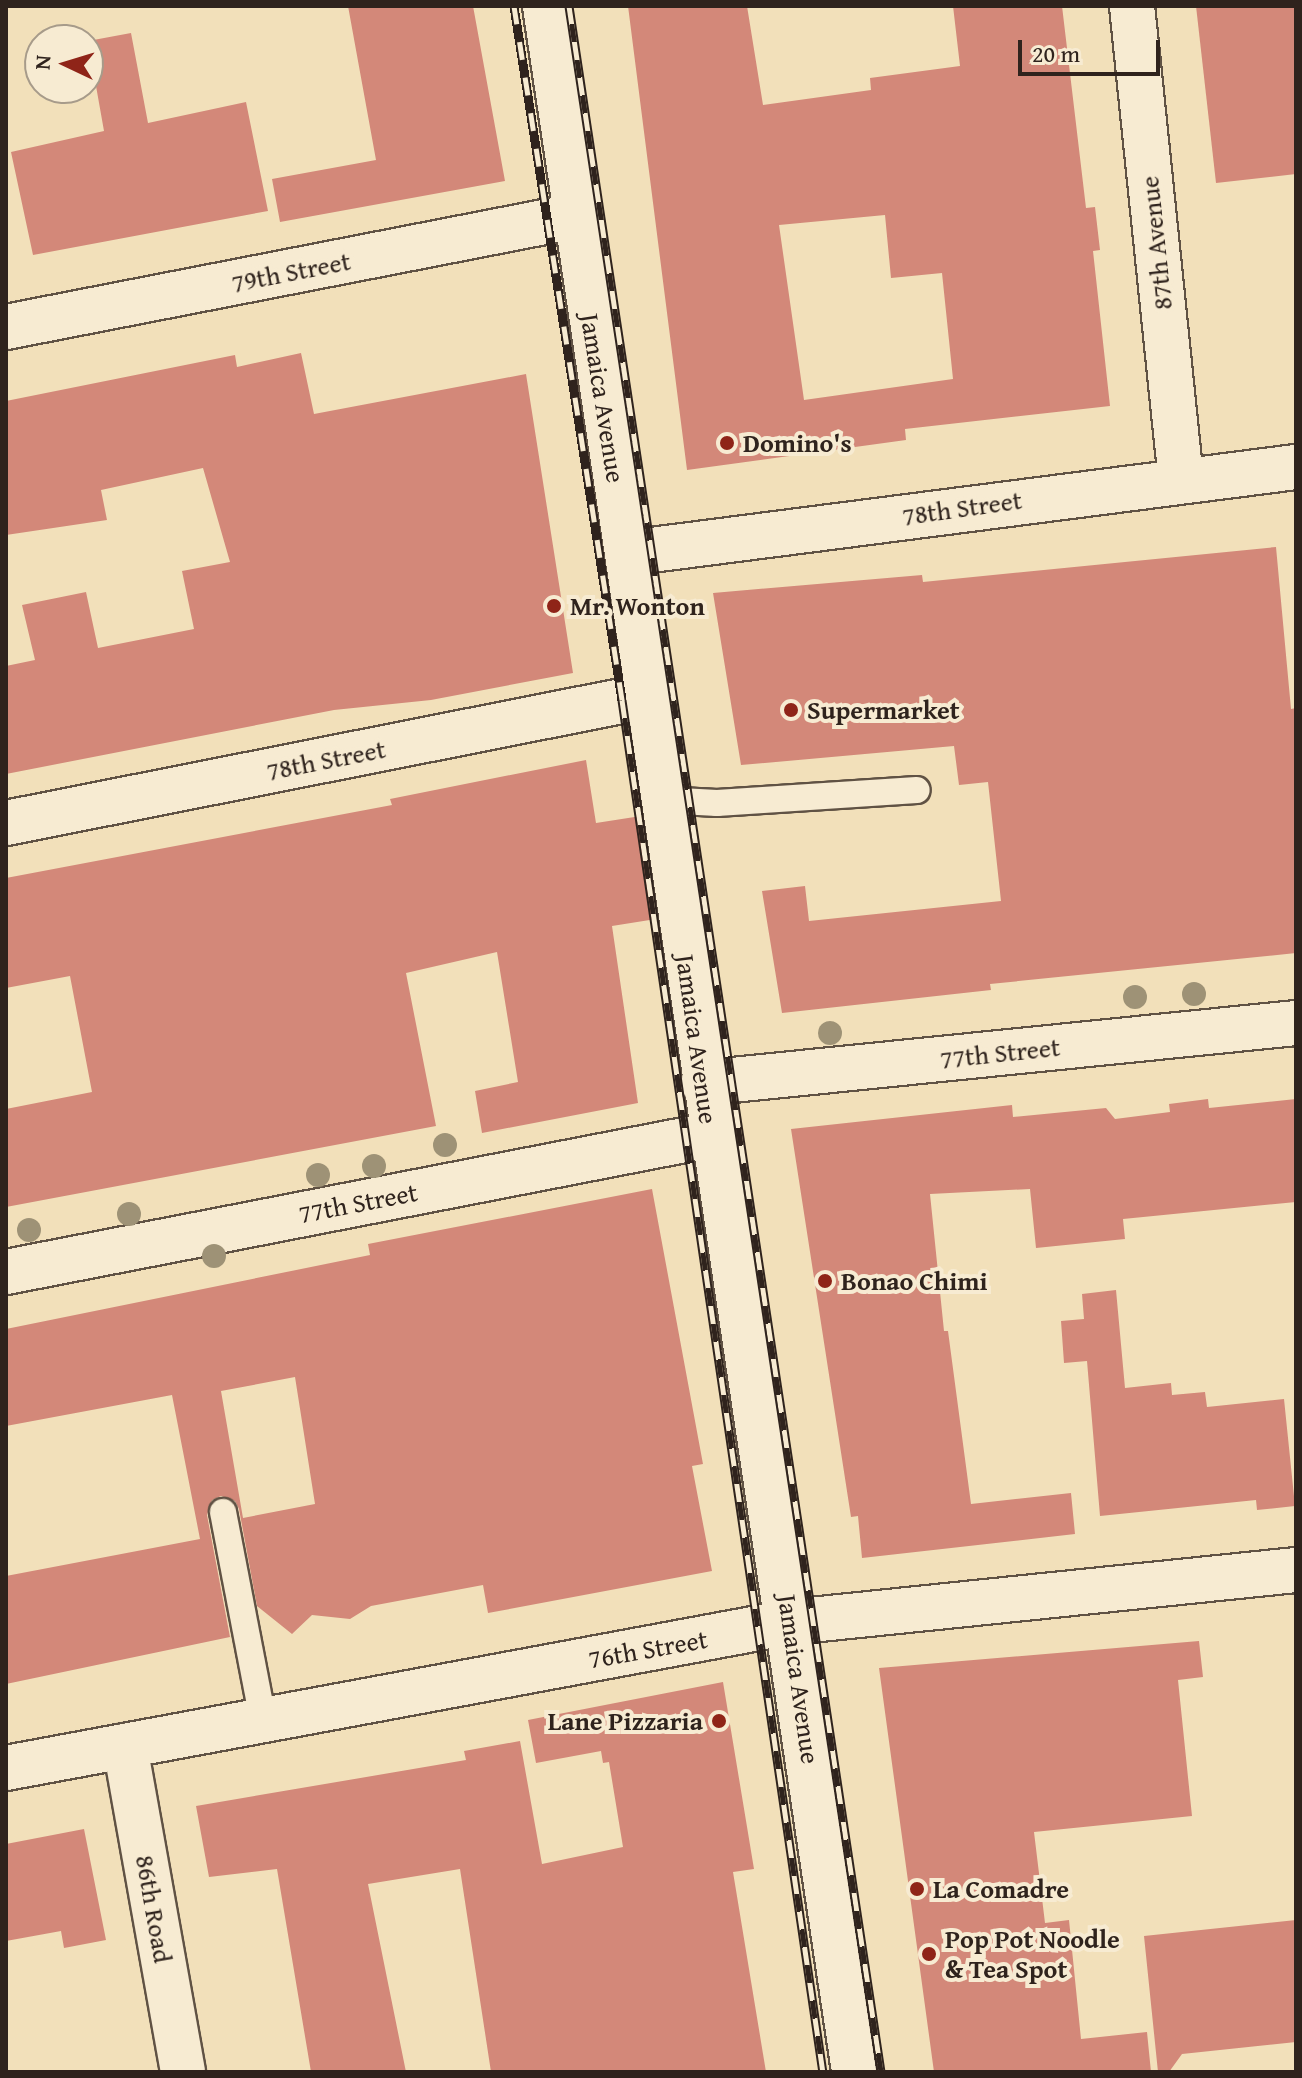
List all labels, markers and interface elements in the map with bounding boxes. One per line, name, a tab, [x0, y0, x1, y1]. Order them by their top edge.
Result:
north arrow	[24, 24, 104, 104]
scale bar	[1022, 24, 1164, 74]
text: 20 m	[1032, 36, 1080, 71]
text: N	[26, 54, 59, 71]
street label: 87th Avenue	[1133, 175, 1179, 311]
street label: 79th Street	[229, 245, 353, 299]
street label: Jamaica Avenue	[574, 311, 632, 485]
place label: Domino's	[743, 427, 852, 459]
marker: Domino's	[718, 434, 736, 452]
street label: 78th Street	[900, 484, 1024, 532]
place label: Mr. Wonton	[570, 590, 705, 622]
marker: Mr. Wonton	[545, 597, 563, 615]
place label: Supermarket	[807, 694, 959, 726]
marker: Supermarket	[782, 701, 800, 719]
street label: 78th Street	[264, 733, 388, 787]
street label: Jamaica Avenue	[670, 952, 724, 1126]
street label: 77th Street	[939, 1031, 1061, 1075]
street label: 77th Street	[296, 1176, 420, 1230]
place label: Bonao Chimi	[841, 1265, 988, 1297]
marker: Bonao Chimi	[816, 1272, 834, 1290]
street label: Jamaica Avenue	[772, 1592, 826, 1766]
street label: 76th Street	[586, 1623, 710, 1675]
place label: Lane Pizzaria	[548, 1705, 703, 1737]
marker: Lane Pizzaria	[710, 1712, 728, 1730]
street label: 86th Road	[129, 1853, 179, 1965]
place label: La Comadre	[933, 1873, 1069, 1905]
marker: La Comadre	[908, 1880, 926, 1898]
place label: Pop Pot Noodle & Tea Spot	[945, 1923, 1120, 1984]
marker: Pop Pot Noodle & Tea Spot	[920, 1945, 938, 1963]

